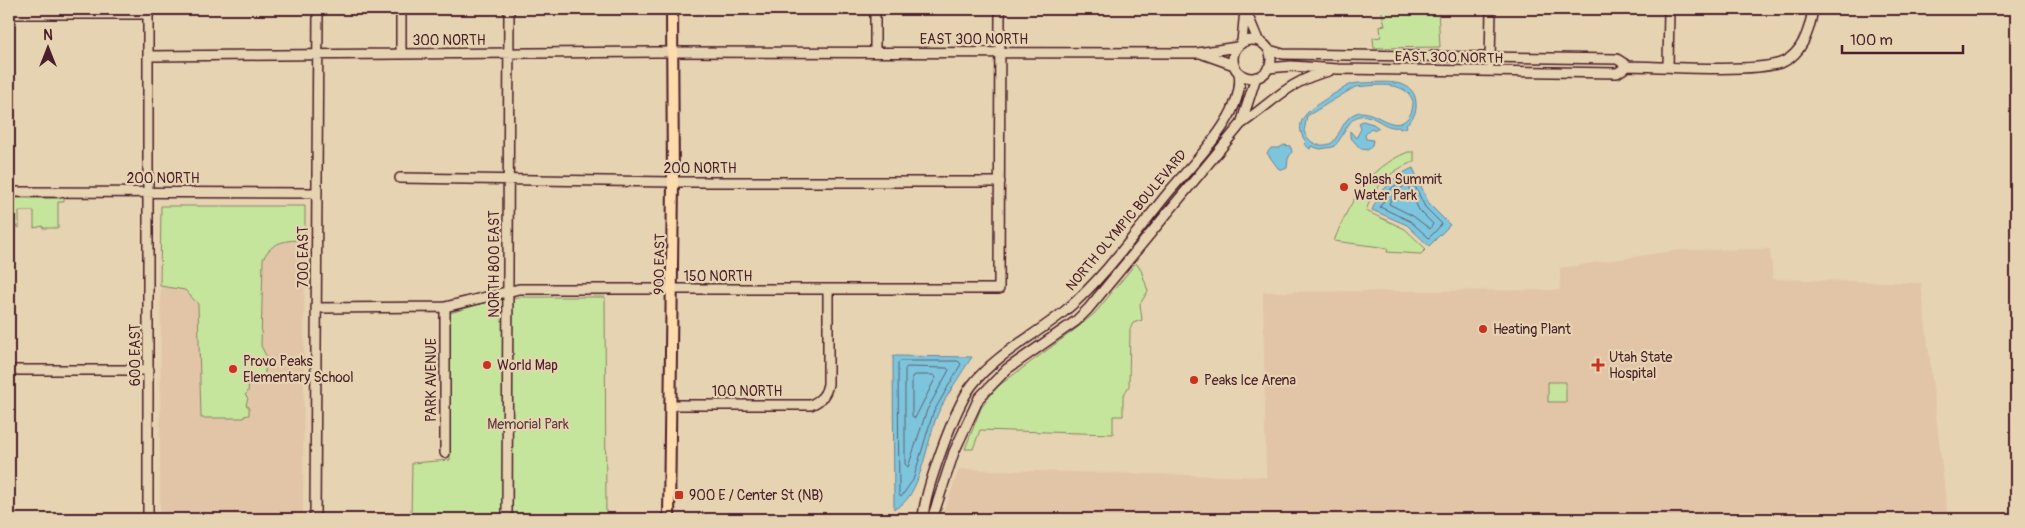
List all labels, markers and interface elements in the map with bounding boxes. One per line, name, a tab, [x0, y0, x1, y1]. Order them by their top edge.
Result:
north arrow	[22, 22, 72, 72]
scale bar	[1842, 22, 1964, 54]
text: N	[43, 27, 53, 44]
street label: EAST 300 NORTH	[920, 31, 1028, 48]
text: 100 m	[1850, 31, 1893, 50]
street label: 300 NORTH	[412, 32, 486, 49]
street label: EAST 300 NORTH	[1395, 48, 1503, 67]
street label: NORTH OLYMPIC BOULEVARD	[1062, 146, 1191, 294]
street label: 200 NORTH	[663, 160, 737, 177]
street label: 200 NORTH	[126, 170, 200, 187]
place label: Splash Summit Water Park	[1354, 171, 1443, 204]
marker: Splash Summit Water Park	[1338, 181, 1350, 193]
street label: NORTH 800 EAST	[486, 210, 503, 318]
street label: 700 EAST	[295, 226, 312, 288]
street label: 900 EAST	[650, 233, 669, 295]
street label: 150 NORTH	[684, 268, 753, 285]
place label: Heating Plant	[1493, 321, 1571, 338]
street label: 600 EAST	[127, 323, 144, 386]
marker: Heating Plant	[1477, 323, 1489, 335]
street label: PARK AVENUE	[423, 338, 440, 422]
place label: Utah State Hospital	[1609, 349, 1673, 382]
place label: Provo Peaks Elementary School	[243, 353, 354, 386]
place label: World Map	[497, 357, 558, 374]
marker: Utah State Hospital	[1591, 358, 1605, 372]
marker: World Map	[481, 359, 493, 371]
marker: Provo Peaks Elementary School	[227, 363, 239, 375]
place label: Peaks Ice Arena	[1204, 372, 1296, 389]
marker: Peaks Ice Arena	[1188, 374, 1200, 386]
street label: 100 NORTH	[712, 383, 782, 400]
park label: Memorial Park	[487, 416, 569, 433]
place label: 900 E / Center St (NB)	[689, 487, 824, 504]
marker: 900 E / Center St (NB)	[673, 489, 685, 501]

